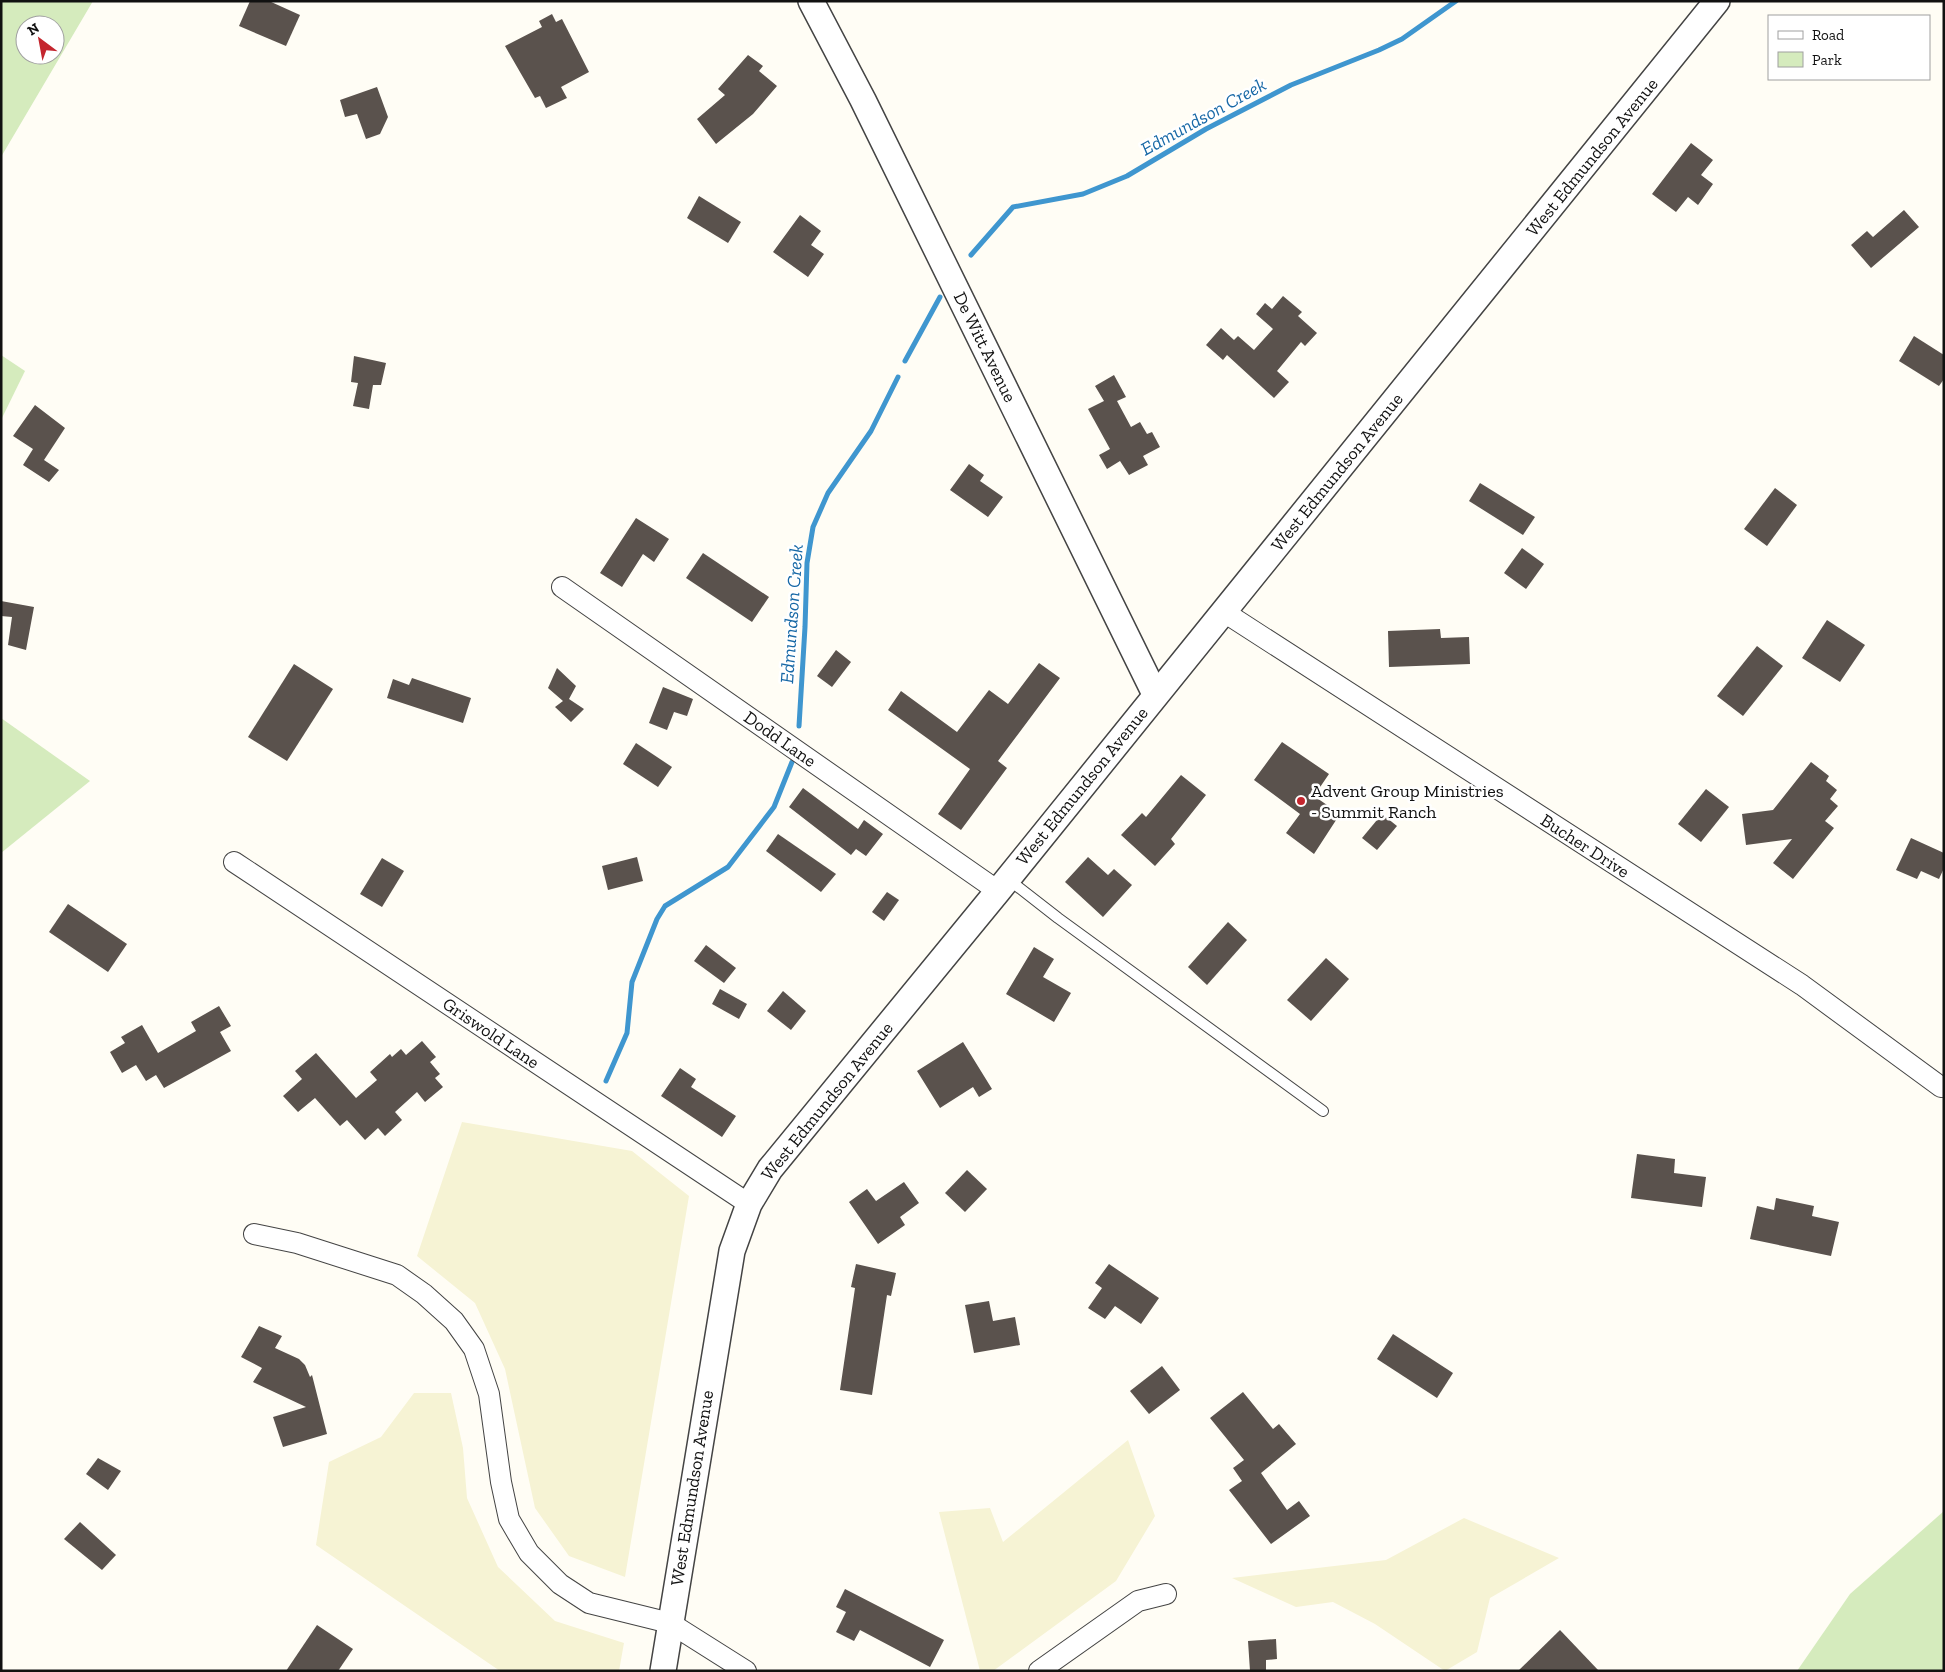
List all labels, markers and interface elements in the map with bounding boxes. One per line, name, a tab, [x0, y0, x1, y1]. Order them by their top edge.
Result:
north arrow	[15, 15, 65, 65]
legend	[1768, 15, 1930, 80]
text: N	[24, 19, 43, 39]
text: Road	[1812, 26, 1845, 44]
text: Park	[1812, 51, 1842, 69]
water label: Edmundson Creek	[1137, 73, 1270, 160]
street label: West Edmundson Avenue	[1521, 73, 1663, 241]
street label: De Witt Avenue	[949, 288, 1021, 406]
street label: West Edmundson Avenue	[1266, 388, 1408, 556]
water label: Edmundson Creek	[775, 544, 808, 684]
street label: West Edmundson Avenue	[1011, 702, 1153, 870]
street label: Dodd Lane	[740, 706, 820, 772]
place label: Advent Group Ministries - Summit Ranch	[1311, 780, 1504, 823]
marker: Advent Group Ministries - Summit Ranch	[1295, 795, 1307, 807]
street label: Bucher Drive	[1536, 809, 1634, 883]
street label: Griswold Lane	[439, 993, 543, 1073]
street label: West Edmundson Avenue	[756, 1017, 898, 1185]
street label: West Edmundson Avenue	[666, 1389, 718, 1587]

